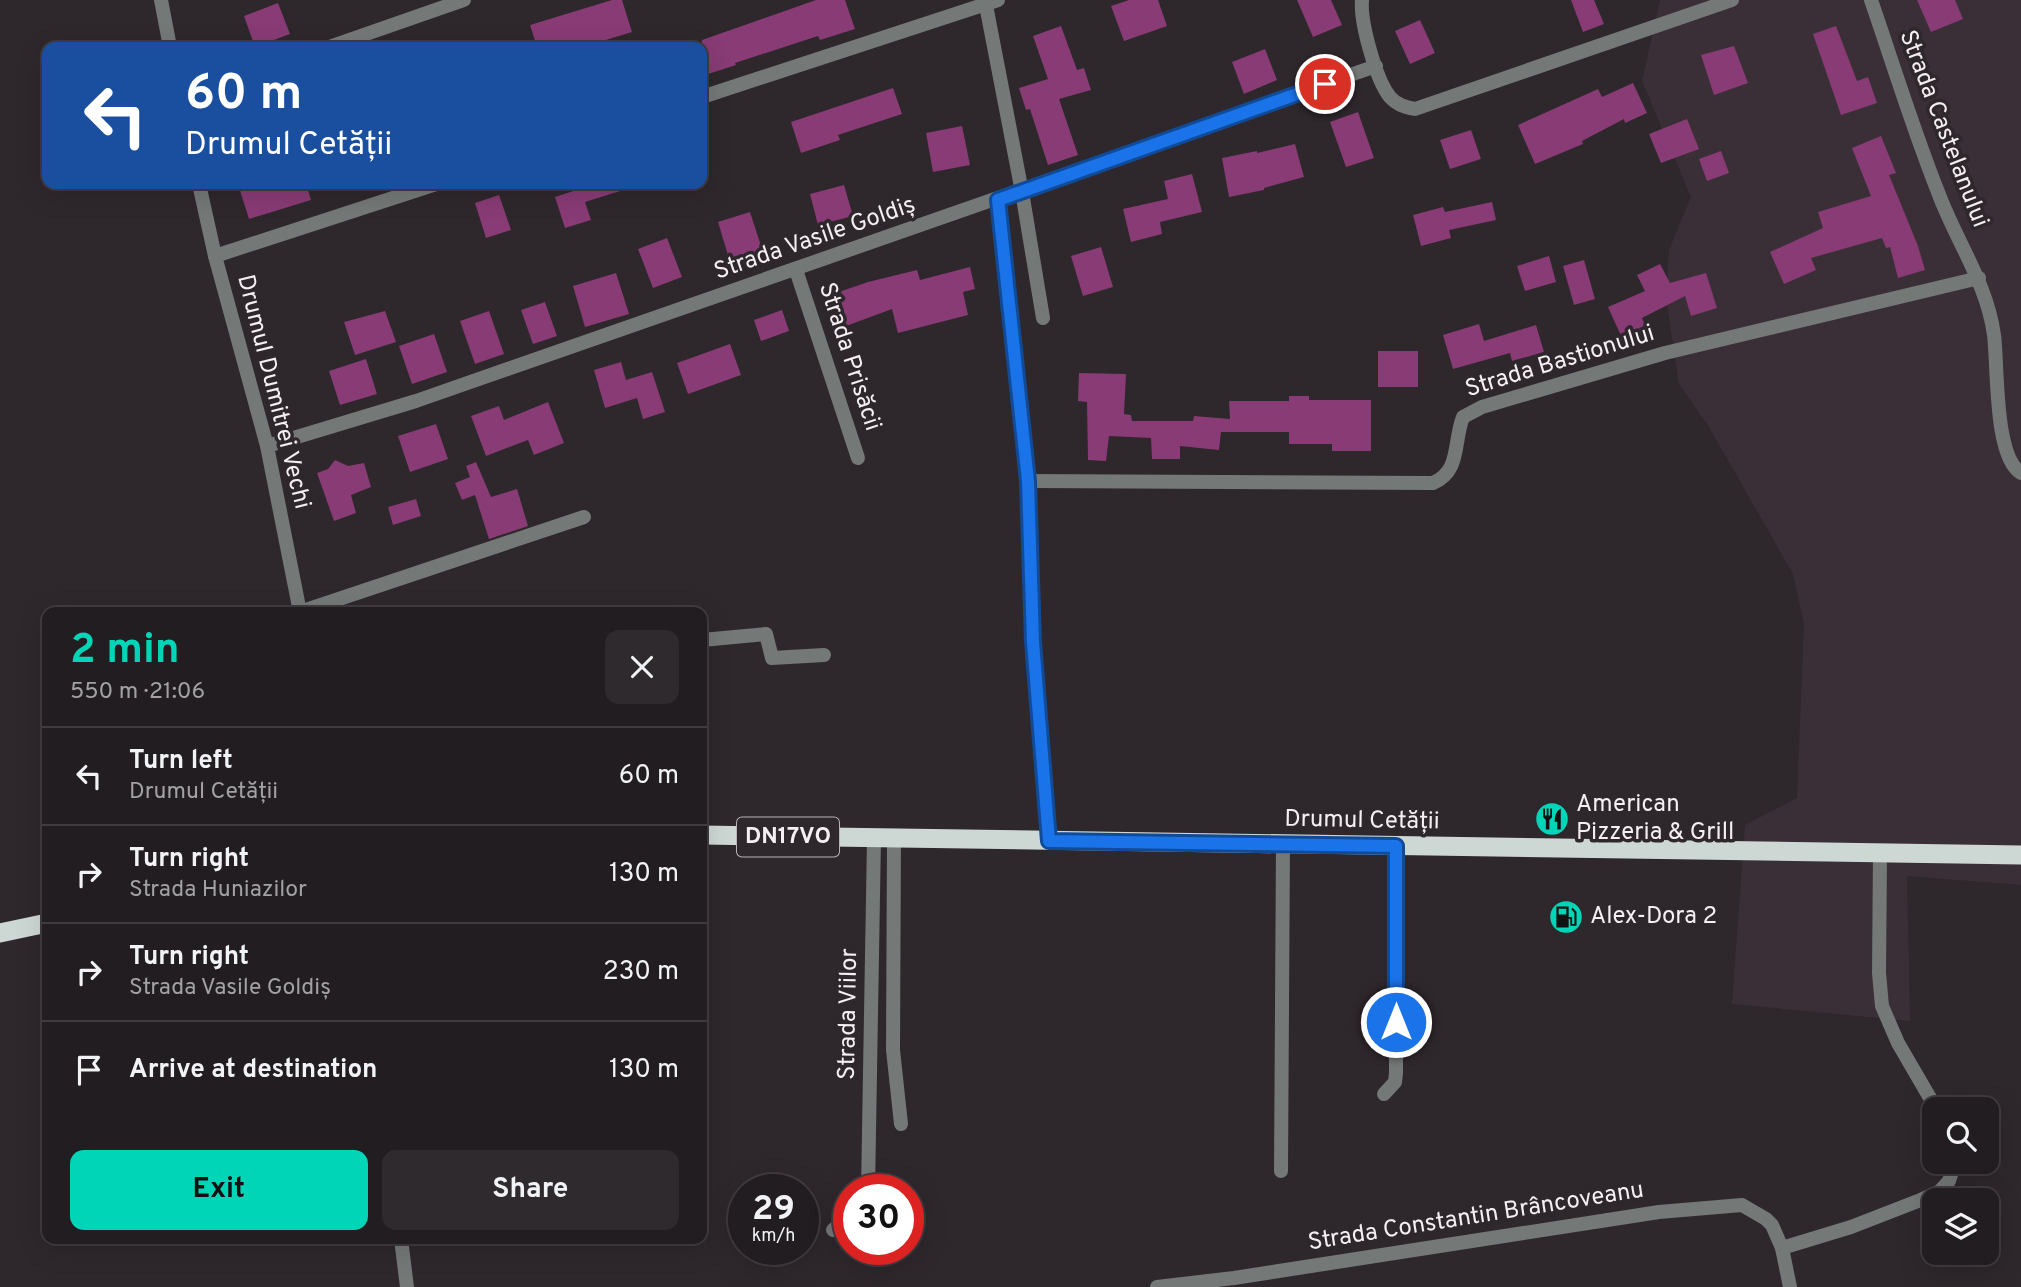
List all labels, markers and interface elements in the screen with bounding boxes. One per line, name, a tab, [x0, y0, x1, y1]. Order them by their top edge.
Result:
street label: Strada Castelanului	[1892, 26, 1994, 232]
pin	[1295, 54, 1355, 114]
text: 60 m	[185, 65, 303, 127]
icon: arrive	[1306, 65, 1344, 103]
icon: left	[70, 70, 161, 161]
text: Drumul Cetății	[185, 126, 392, 166]
street label: Strada Vasile Goldiș	[711, 191, 919, 287]
street label: Drumul Dumitrei Vechi	[229, 272, 317, 512]
street label: Strada Prisăcii	[811, 279, 887, 435]
street label: Strada Bastionului	[1462, 319, 1658, 405]
text: 2 min	[70, 625, 180, 678]
button: close	[605, 630, 679, 704]
text: 550 m · 21:06	[70, 678, 205, 707]
text: Turn left	[129, 745, 233, 778]
icon: left	[70, 757, 108, 795]
text: 60 m	[619, 760, 679, 793]
text: Drumul Cetății	[129, 778, 278, 807]
place label: American Pizzeria & Grill	[1576, 790, 1734, 848]
restaurant icon: American Pizzeria & Grill	[1533, 800, 1571, 838]
street label: Drumul Cetății	[1284, 805, 1440, 837]
road number: DN17VO	[737, 818, 839, 856]
text: Turn right	[129, 843, 249, 876]
icon: right	[70, 855, 108, 893]
text: 130 m	[609, 858, 679, 891]
text: Strada Huniazilor	[129, 876, 307, 905]
fuel station icon: Alex-Dora 2	[1547, 898, 1585, 936]
place label: Alex-Dora 2	[1590, 902, 1717, 932]
text: Turn right	[129, 941, 249, 974]
street label: Strada Viilor	[833, 948, 865, 1080]
icon: right	[70, 953, 108, 991]
text: 230 m	[603, 956, 679, 989]
text: Strada Vasile Goldiș	[129, 974, 331, 1003]
position arrow	[1359, 985, 1433, 1059]
icon: arrive	[70, 1051, 108, 1089]
text: Arrive at destination	[129, 1054, 377, 1087]
text: 130 m	[609, 1054, 679, 1087]
map controls	[1922, 1097, 1999, 1265]
button: search	[1922, 1097, 1999, 1174]
button: Exit	[70, 1150, 368, 1230]
button: Share	[382, 1150, 679, 1230]
speed limit sign: 30	[833, 1174, 924, 1265]
street label: Strada Constantin Brâncoveanu	[1306, 1176, 1646, 1258]
text: 29	[752, 1188, 795, 1232]
button: layers	[1922, 1188, 1999, 1265]
text: km/h	[752, 1225, 795, 1248]

